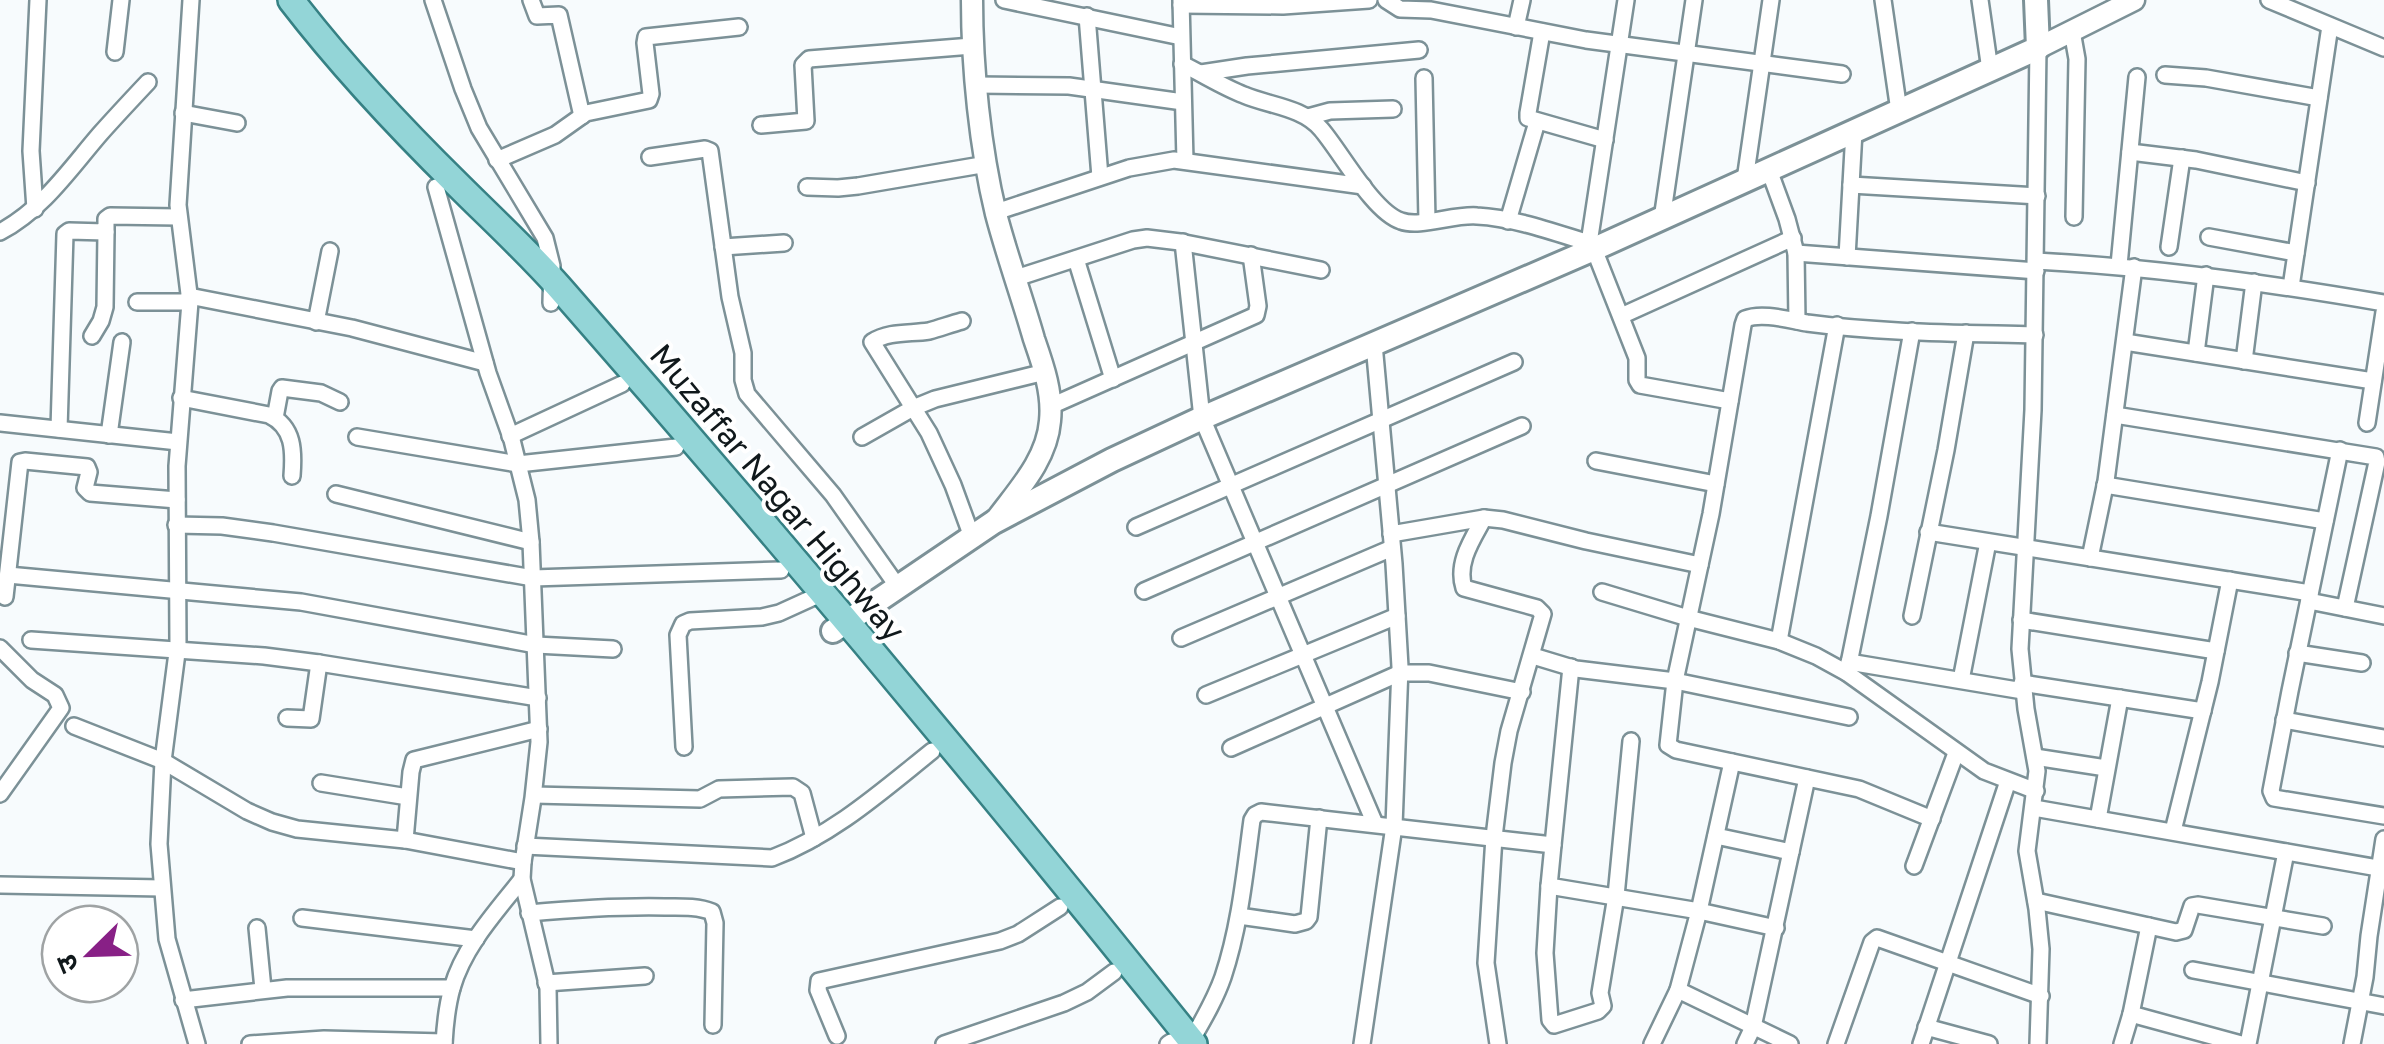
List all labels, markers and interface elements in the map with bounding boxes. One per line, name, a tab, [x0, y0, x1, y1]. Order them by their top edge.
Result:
street label: Muzaffar Nagar Highway	[643, 336, 913, 648]
north arrow	[40, 904, 140, 1004]
text: उ	[48, 949, 85, 978]

